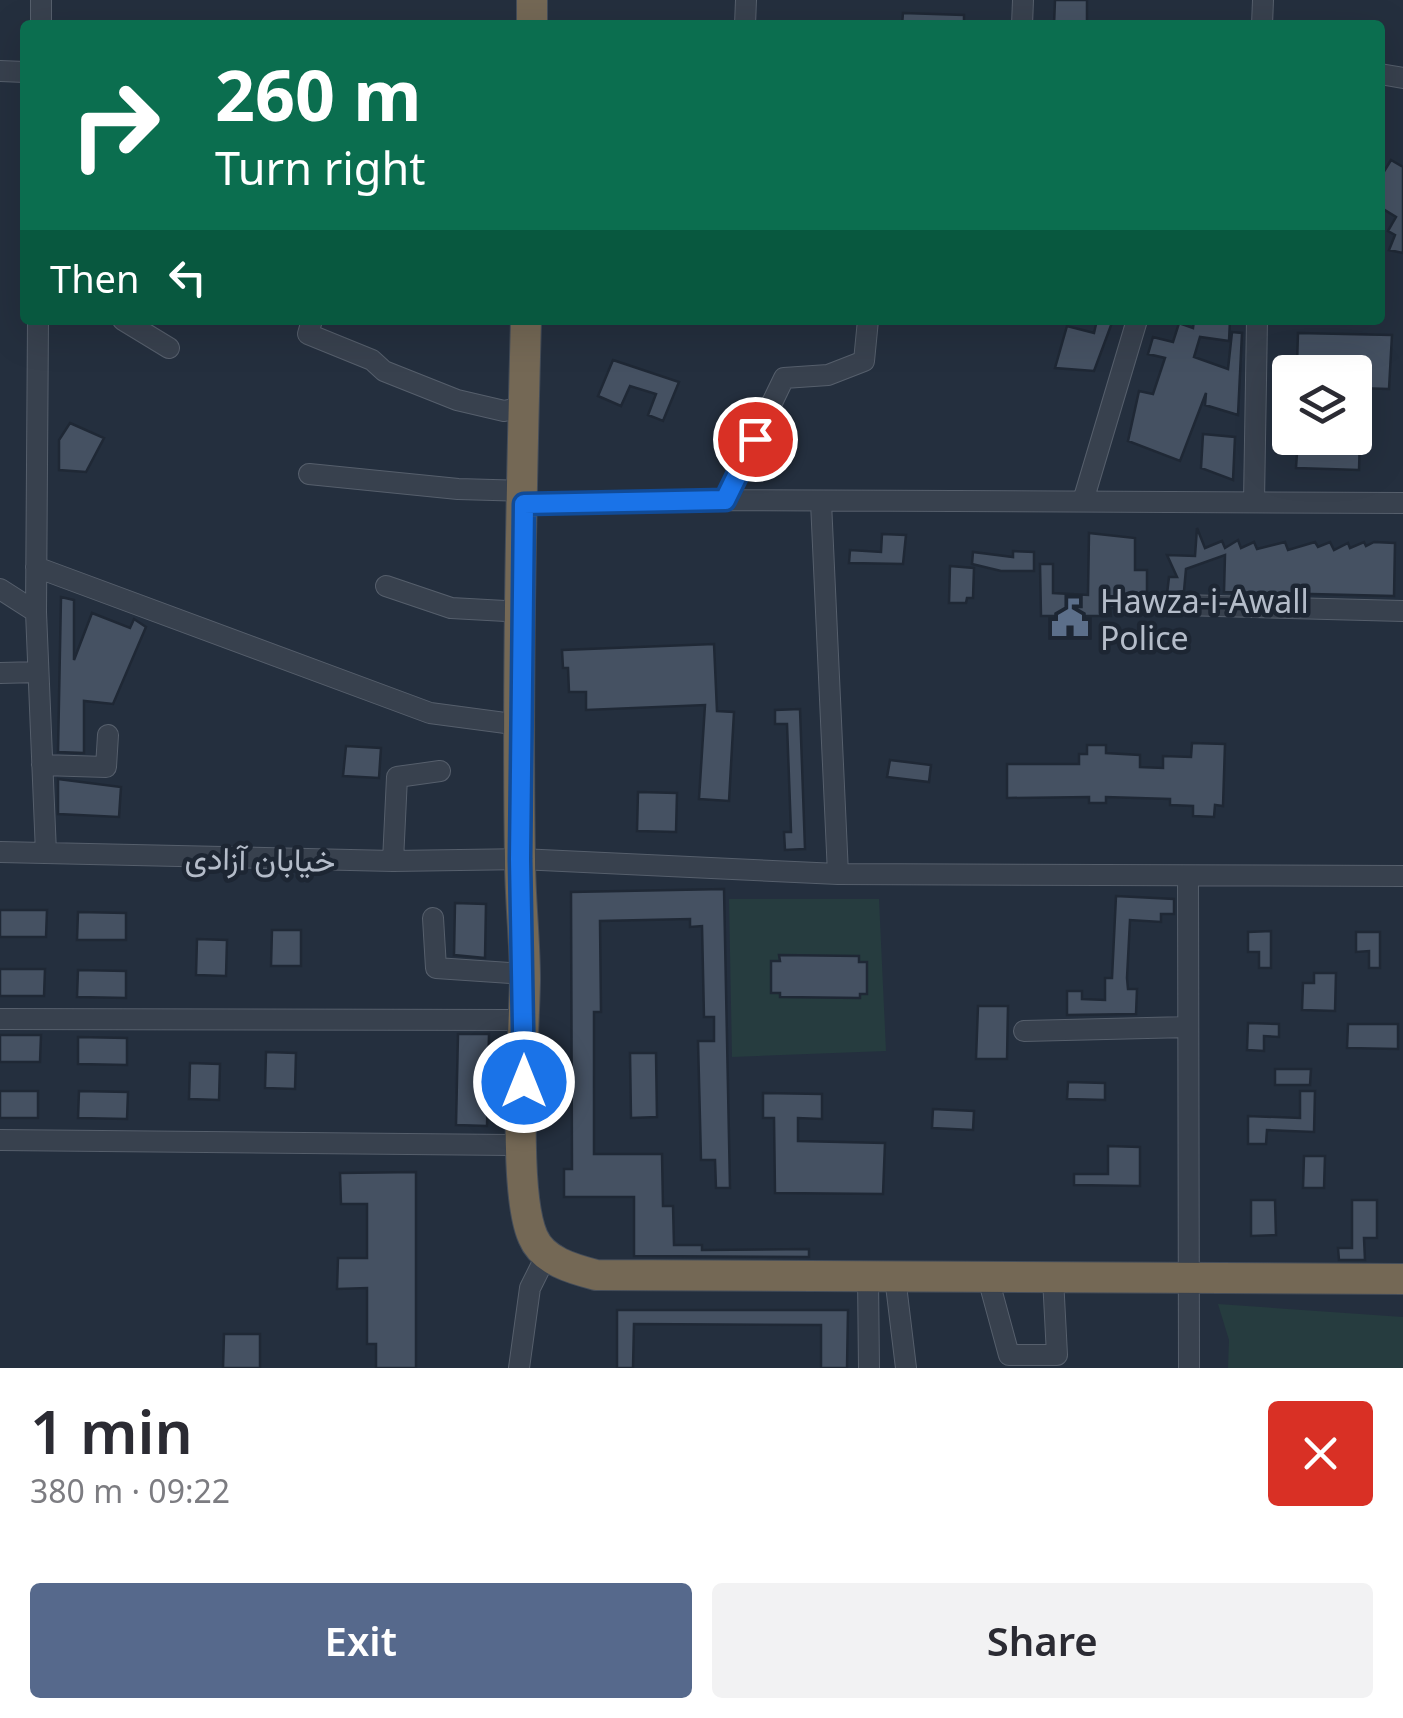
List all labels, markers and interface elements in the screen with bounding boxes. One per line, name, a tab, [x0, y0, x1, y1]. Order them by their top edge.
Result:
text: 260 m	[215, 46, 422, 142]
icon: right	[50, 60, 180, 190]
text: Turn right	[215, 137, 426, 198]
icon: left	[160, 250, 215, 305]
text: Then	[50, 252, 140, 304]
map controls	[1272, 355, 1372, 455]
button: layers	[1272, 355, 1372, 455]
pin	[713, 397, 798, 482]
icon: arrive	[728, 412, 783, 467]
place label: Hawza-i-Awall Police	[1100, 579, 1309, 659]
public building icon: Hawza-i-Awall Police	[1049, 597, 1091, 639]
street label: خیابان آزادی	[184, 835, 336, 881]
position arrow	[472, 1030, 576, 1134]
text: 1 min	[30, 1390, 193, 1472]
button: close	[1268, 1401, 1373, 1506]
text: 380 m · 09:22	[30, 1469, 230, 1512]
button: Exit	[30, 1583, 692, 1698]
button: Share	[712, 1583, 1373, 1698]

